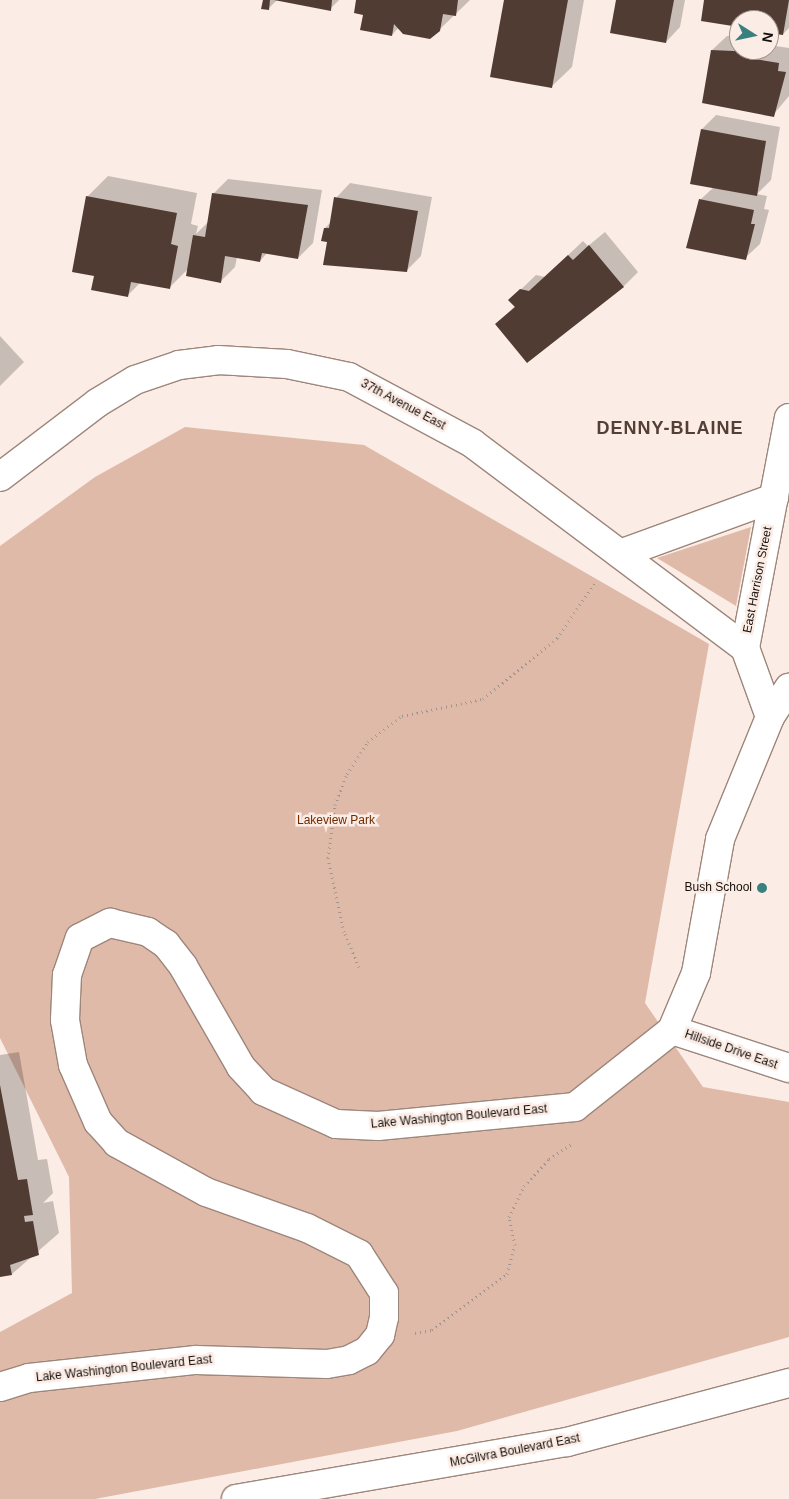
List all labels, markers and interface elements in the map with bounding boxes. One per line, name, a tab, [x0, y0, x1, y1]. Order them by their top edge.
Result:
north arrow	[729, 10, 779, 60]
text: N	[759, 31, 777, 44]
street label: 37th Avenue East	[358, 376, 448, 434]
district label: DENNY-BLAINE	[595, 417, 745, 439]
street label: East Harrison Street	[741, 526, 775, 634]
park label: Lakeview Park	[297, 814, 375, 828]
place label: Bush School	[685, 881, 752, 895]
marker: Bush School	[756, 882, 768, 894]
street label: Hillside Drive East	[683, 1027, 779, 1073]
street label: Lake Washington Boulevard East	[370, 1102, 548, 1132]
street label: Lake Washington Boulevard East	[35, 1353, 213, 1385]
street label: McGilvra Boulevard East	[449, 1431, 581, 1471]

